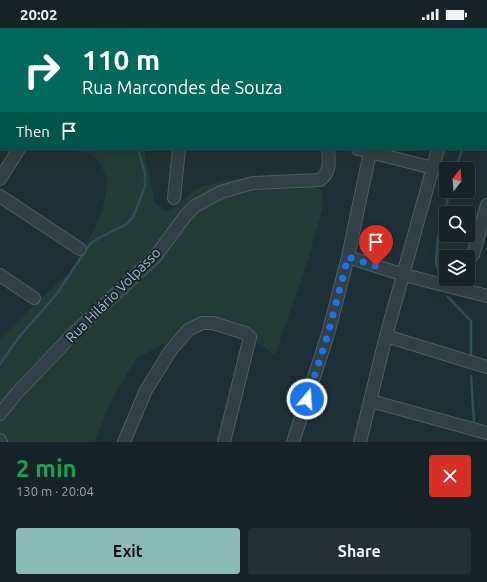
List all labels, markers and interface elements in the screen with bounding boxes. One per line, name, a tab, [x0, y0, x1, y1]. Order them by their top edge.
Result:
text: 20:02	[20, 6, 58, 23]
icon: right	[16, 44, 68, 96]
text: 110 m	[82, 44, 160, 75]
text: Rua Marcondes de Souza	[82, 77, 282, 97]
icon: arrive	[58, 120, 80, 142]
text: Then	[16, 123, 50, 140]
north arrow	[439, 162, 475, 198]
map controls	[439, 162, 475, 286]
button: search	[439, 206, 475, 242]
pin	[359, 225, 393, 266]
icon: arrive	[365, 231, 387, 253]
street label: Rua Hilário Volpasso	[62, 244, 164, 346]
button: layers	[439, 250, 475, 286]
position arrow	[286, 378, 328, 420]
text: 2 min	[16, 455, 77, 482]
button: close	[429, 455, 471, 497]
text: 130 m · 20:04	[16, 484, 94, 498]
button: Exit	[16, 528, 240, 574]
button: Share	[248, 528, 471, 574]

